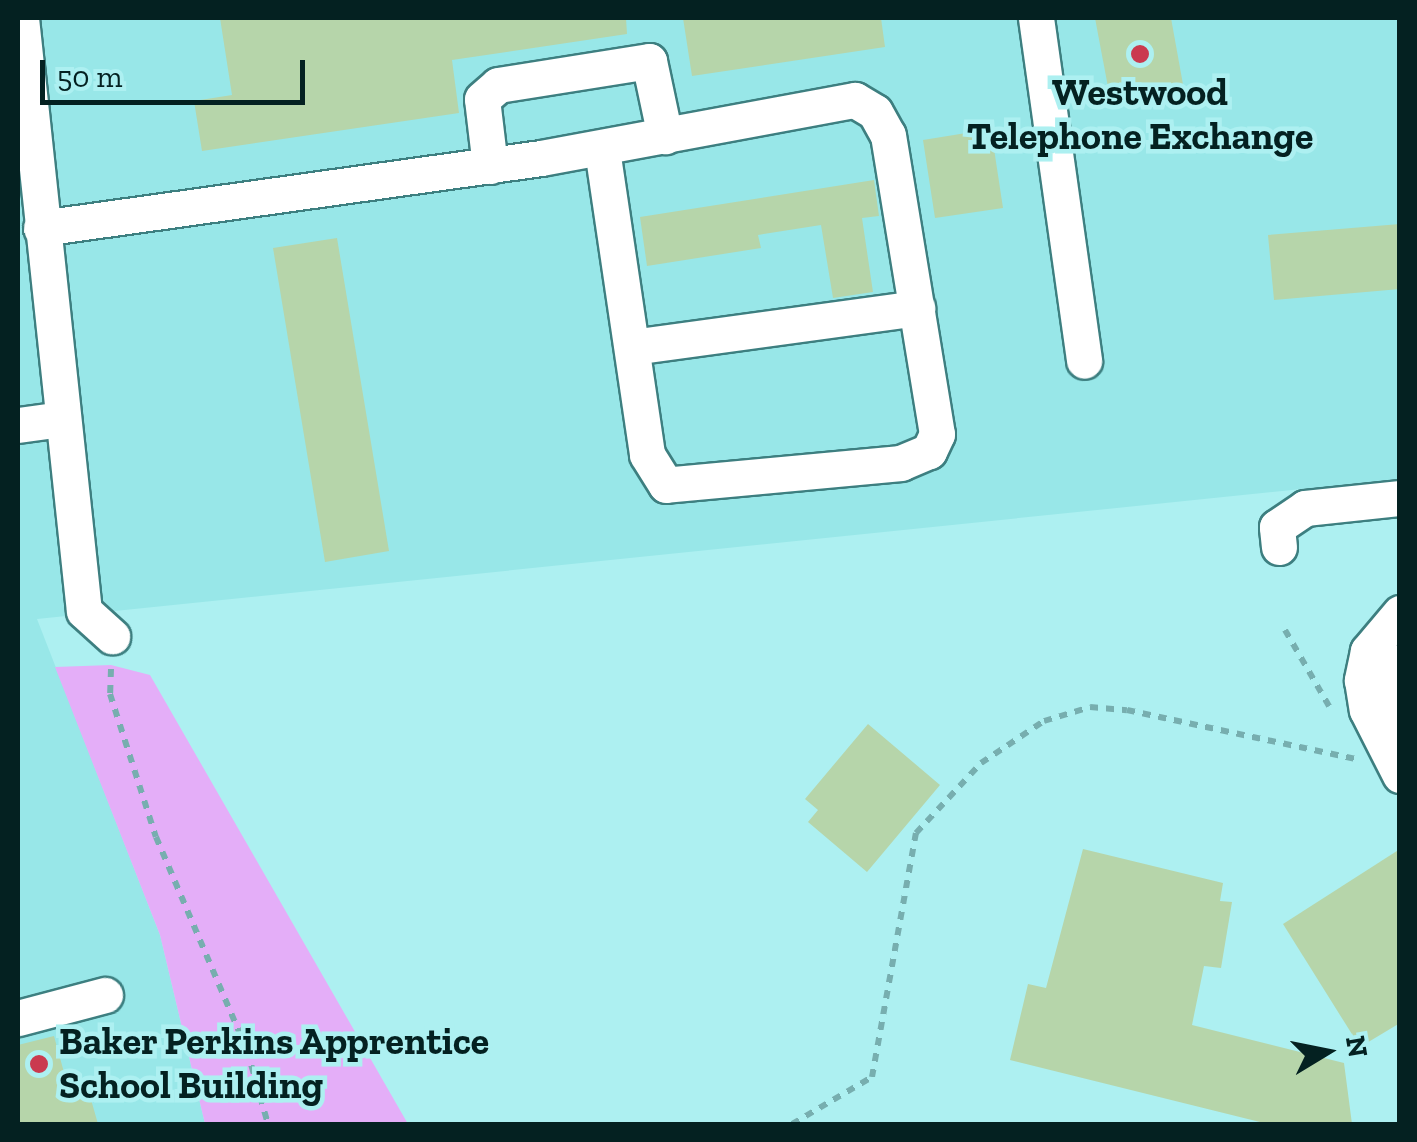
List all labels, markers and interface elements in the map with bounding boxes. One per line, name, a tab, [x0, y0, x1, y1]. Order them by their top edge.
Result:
scale bar	[45, 40, 310, 102]
marker: Westwood Telephone Exchange	[1129, 43, 1151, 65]
text: 50 m	[57, 59, 122, 95]
place label: Westwood Telephone Exchange	[967, 70, 1313, 160]
north arrow	[1277, 1002, 1377, 1102]
place label: Baker Perkins Apprentice School Building	[59, 1019, 491, 1108]
text: N	[1339, 1033, 1375, 1060]
marker: Baker Perkins Apprentice School Building	[28, 1053, 50, 1075]

